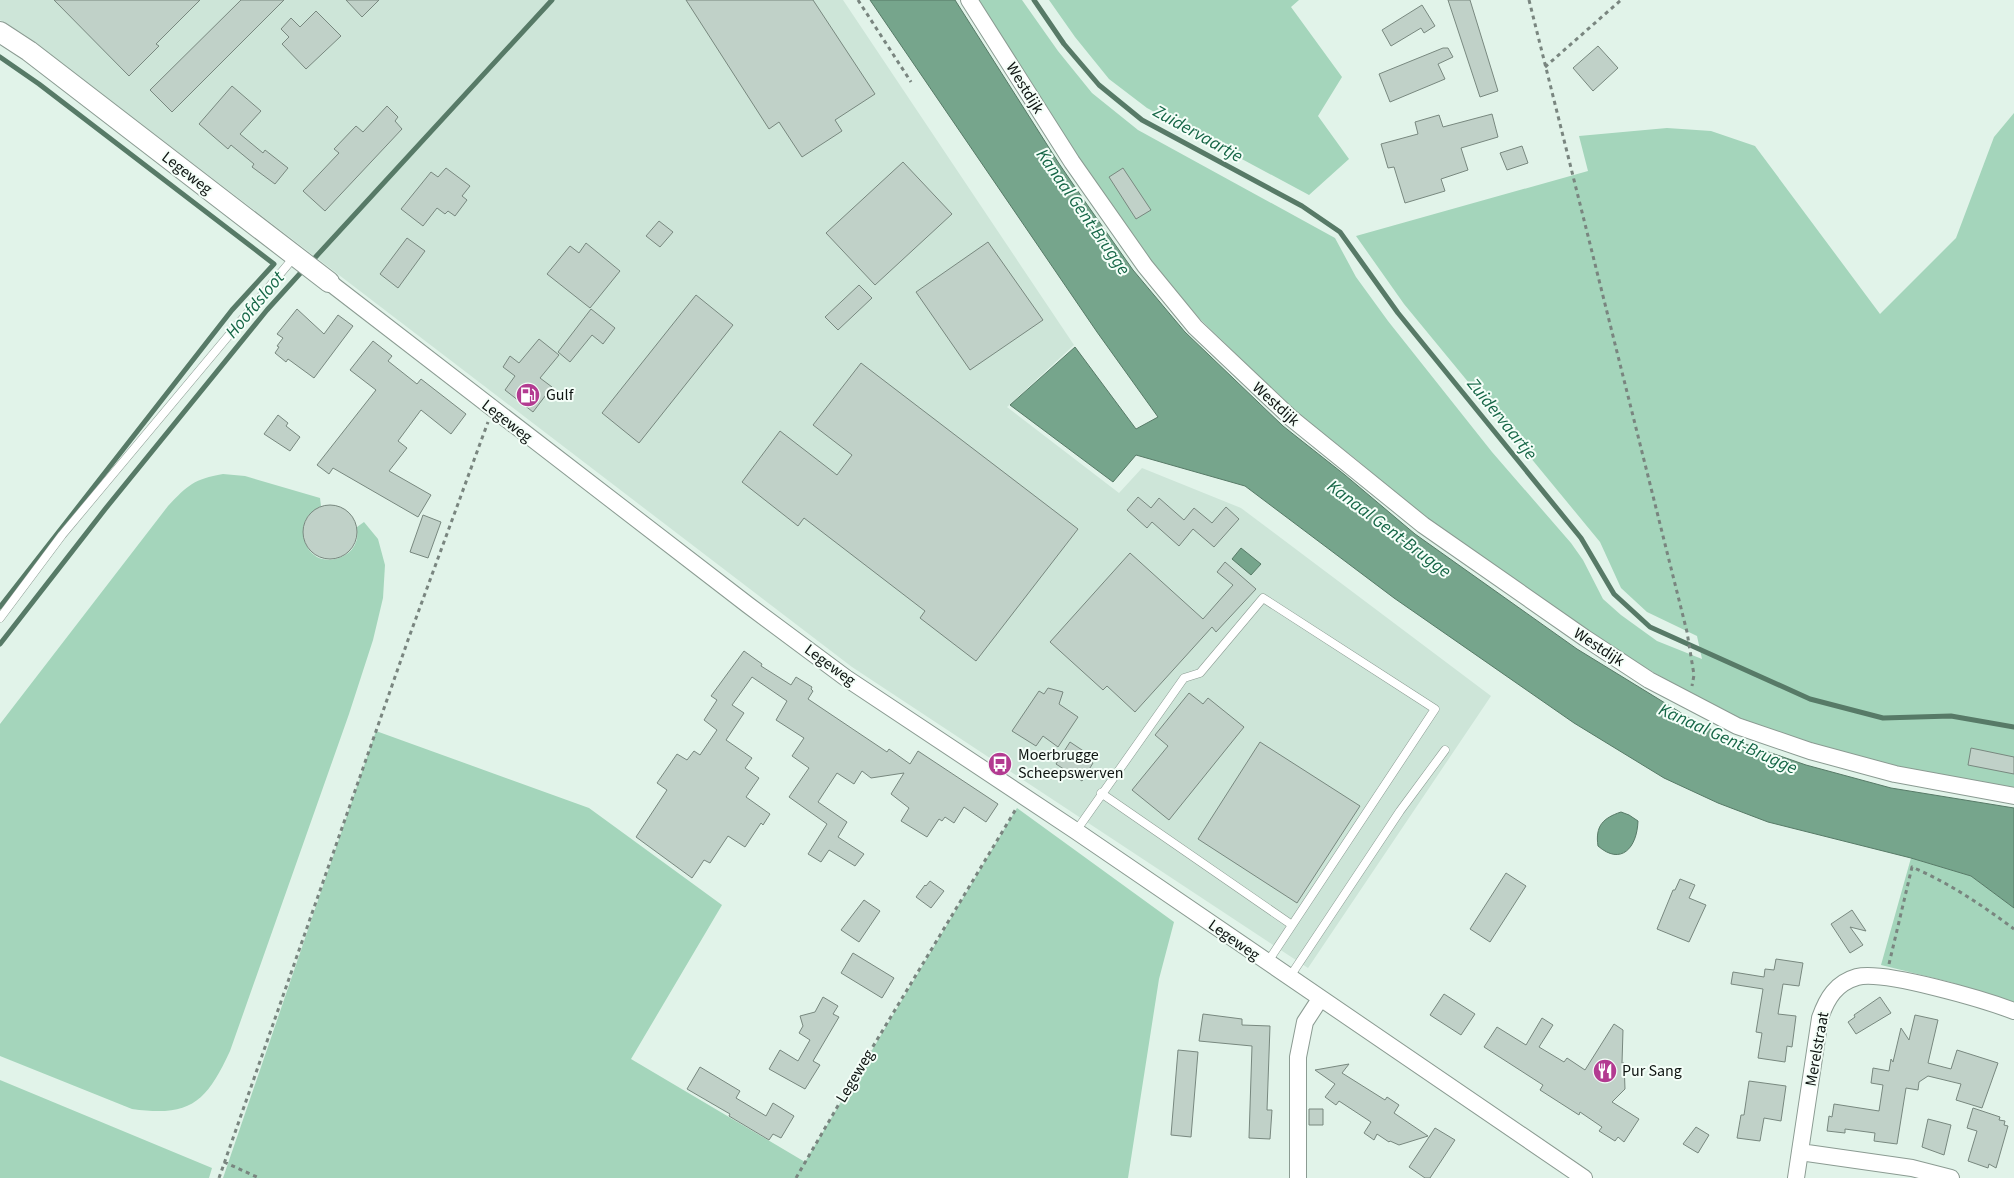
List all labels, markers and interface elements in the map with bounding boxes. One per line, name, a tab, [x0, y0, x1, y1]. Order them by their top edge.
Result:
street label: Westdijk	[1001, 58, 1049, 118]
water label: Zuidervaartje	[1148, 99, 1248, 169]
water label: Kanaal Gent-Brugge	[1030, 144, 1136, 281]
street label: Legeweg	[157, 146, 217, 200]
water label: Hoofdsloot	[220, 265, 291, 344]
water label: Zuidervaartje	[1461, 372, 1543, 466]
street label: Westdijk	[1248, 377, 1305, 431]
fuel station icon: Gulf	[515, 382, 541, 408]
place label: Gulf	[546, 384, 575, 406]
street label: Legeweg	[477, 394, 537, 448]
water label: Kanaal Gent-Brugge	[1322, 474, 1456, 584]
street label: Westdijk	[1569, 622, 1629, 672]
street label: Legeweg	[800, 639, 860, 691]
water label: Kanaal Gent-Brugge	[1655, 697, 1802, 781]
place label: Moerbrugge Scheepswerven	[1018, 744, 1123, 784]
bus stop icon: Moerbrugge Scheepswerven	[987, 751, 1013, 777]
street label: Legeweg	[1204, 914, 1264, 966]
street label: Merelstraat	[1800, 1009, 1834, 1088]
street label: Legeweg	[831, 1045, 879, 1107]
restaurant icon: Pur Sang	[1592, 1058, 1618, 1084]
place label: Pur Sang	[1622, 1060, 1682, 1082]

